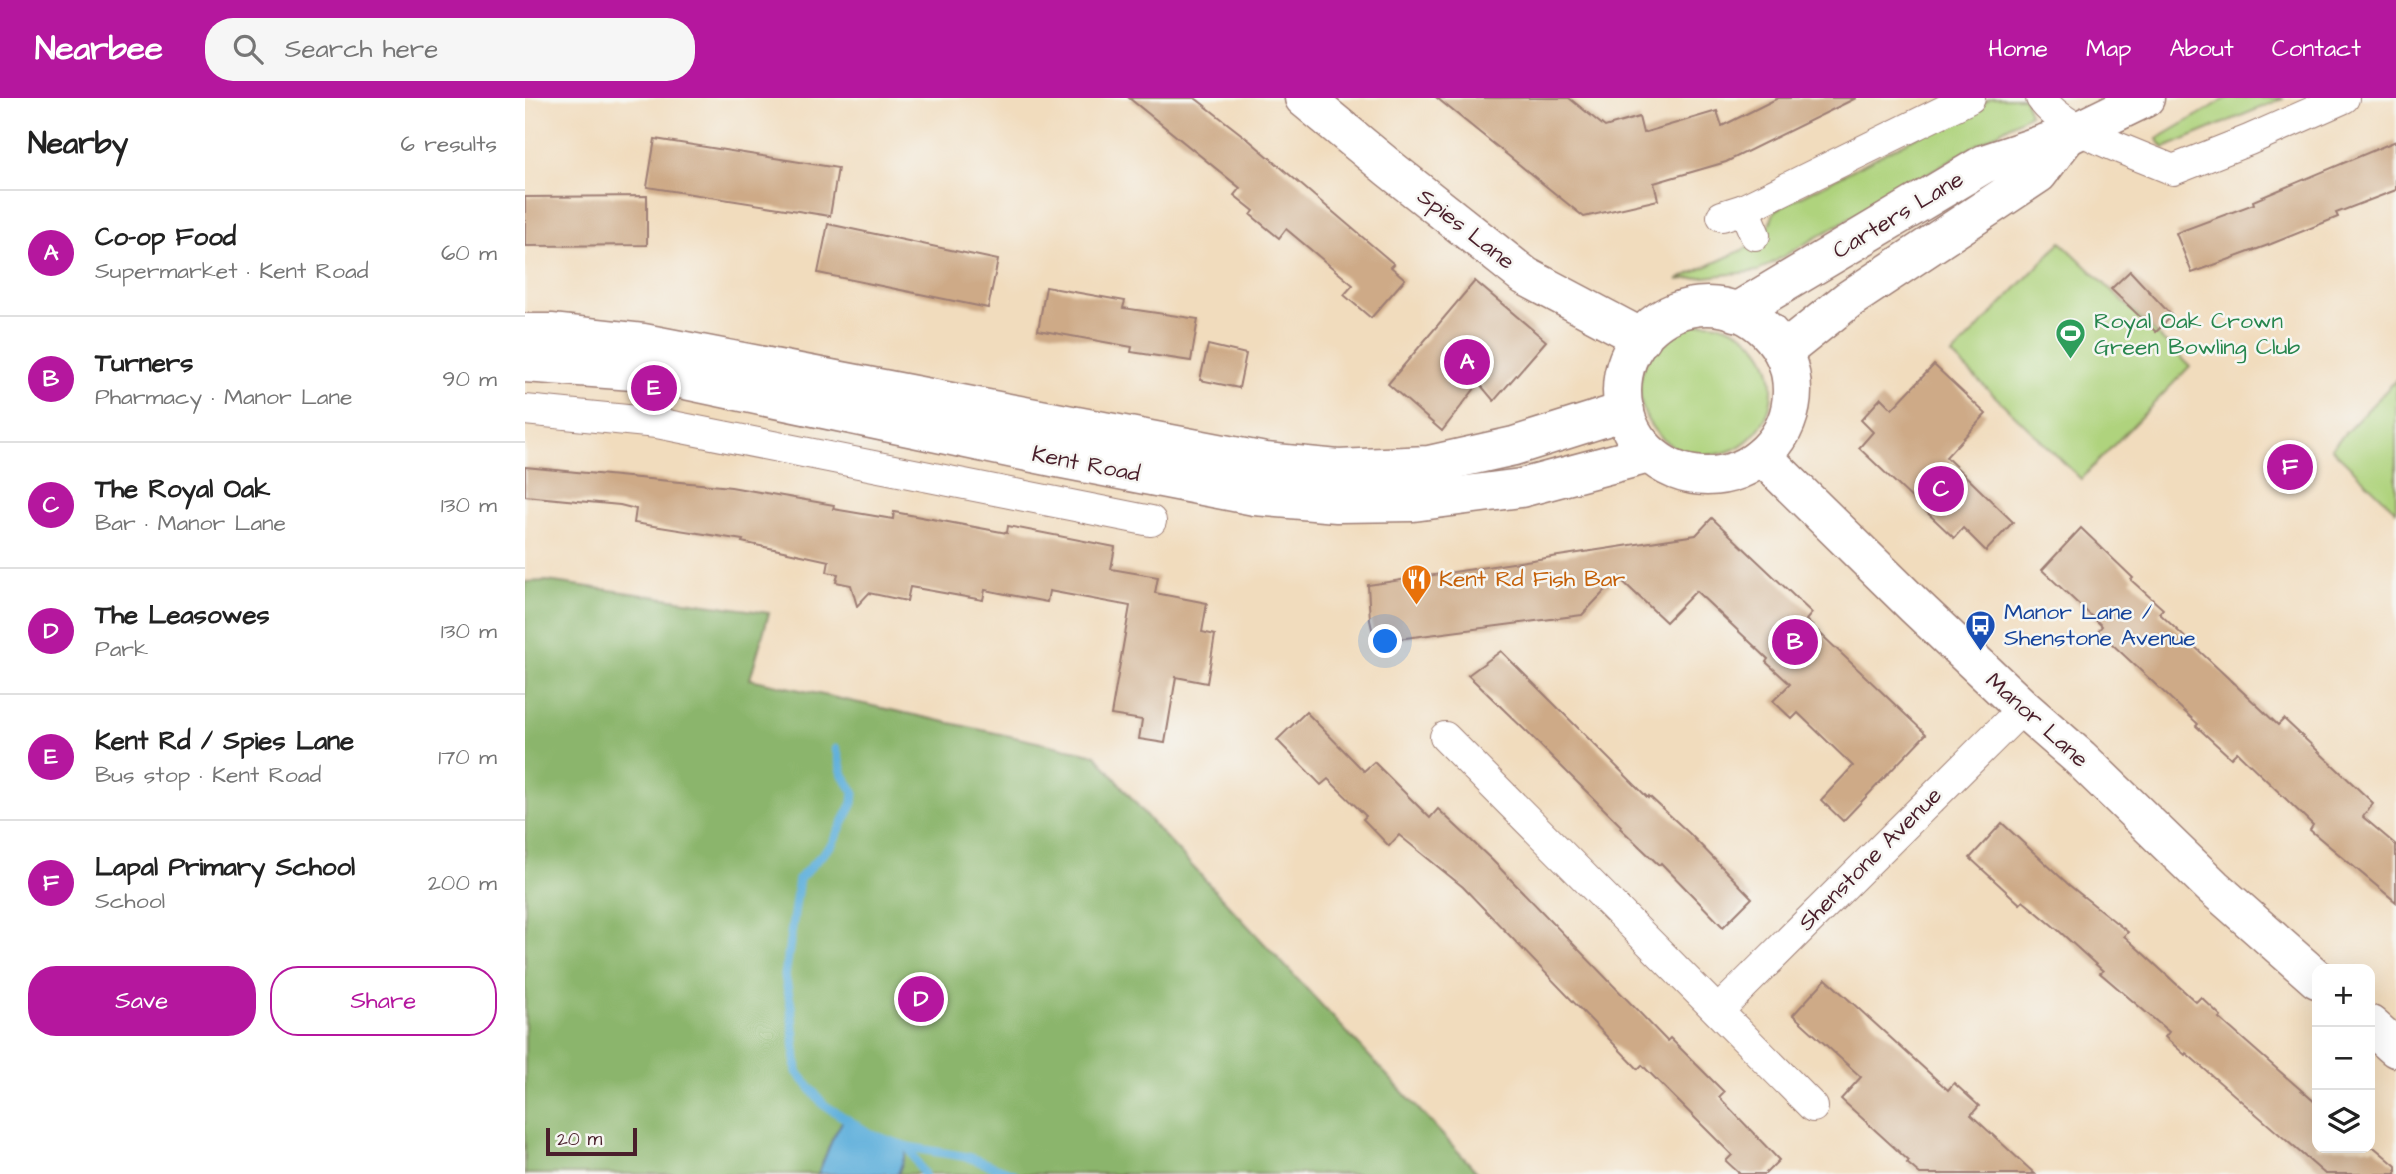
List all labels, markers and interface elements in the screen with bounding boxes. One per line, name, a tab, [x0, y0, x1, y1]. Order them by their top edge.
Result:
search box	[205, 18, 695, 81]
text: Nearbee	[35, 26, 163, 72]
icon: search	[229, 30, 267, 68]
text: Search here	[285, 31, 438, 67]
text: Home	[1988, 32, 2048, 66]
text: Map	[2086, 32, 2131, 66]
text: About	[2169, 32, 2234, 66]
text: Contact	[2272, 32, 2361, 66]
text: Nearby	[28, 123, 128, 165]
text: 6 results	[401, 128, 497, 160]
street label: Carters Lane	[1827, 163, 1969, 267]
street label: Spies Lane	[1411, 181, 1521, 277]
text: Co-op Food	[95, 219, 236, 255]
text: A	[44, 237, 58, 269]
text: 60 m	[441, 237, 497, 269]
text: Supermarket · Kent Road	[95, 255, 368, 287]
place label: Royal Oak Crown Green Bowling Club	[2094, 305, 2300, 364]
sports icon: Royal Oak Crown Green Bowling Club	[2054, 317, 2088, 361]
pin: A	[1444, 336, 1490, 388]
text: Turners	[95, 345, 193, 381]
pin: E	[631, 362, 677, 414]
text: B	[43, 363, 59, 395]
text: 90 m	[442, 363, 497, 395]
text: Pharmacy · Manor Lane	[95, 381, 353, 413]
street label: Kent Road	[1029, 438, 1143, 490]
pin: F	[2267, 441, 2313, 493]
pin: C	[1918, 463, 1964, 515]
text: The Royal Oak	[95, 471, 270, 507]
text: C	[43, 489, 59, 521]
text: 130 m	[441, 489, 497, 521]
text: Bar · Manor Lane	[95, 507, 286, 539]
restaurant icon: Kent Rd Fish Bar	[1399, 562, 1433, 606]
place label: Kent Rd Fish Bar	[1439, 563, 1625, 595]
place label: Manor Lane / Shenstone Avenue	[2004, 596, 2196, 654]
text: The Leasowes	[95, 597, 270, 633]
bus stop icon: Manor Lane / Shenstone Avenue	[1964, 608, 1998, 652]
text: D	[44, 615, 58, 647]
text: 130 m	[441, 615, 497, 647]
pin: B	[1772, 616, 1818, 668]
your location	[1368, 624, 1402, 658]
text: Park	[95, 633, 148, 665]
street label: Manor Lane	[1978, 665, 2096, 775]
text: Kent Rd / Spies Lane	[95, 723, 354, 759]
text: E	[44, 741, 58, 773]
text: 170 m	[438, 741, 497, 773]
text: Bus stop · Kent Road	[95, 759, 321, 791]
street label: Shenstone Avenue	[1791, 780, 1949, 938]
text: Lapal Primary School	[95, 849, 355, 885]
text: F	[43, 867, 59, 899]
text: 200 m	[428, 867, 497, 899]
text: School	[95, 885, 165, 917]
map controls	[2312, 964, 2375, 1153]
button: +	[2312, 964, 2375, 1027]
button: Save	[28, 966, 256, 1036]
button: Share	[270, 966, 497, 1036]
pin: D	[898, 973, 944, 1025]
button: −	[2312, 1027, 2375, 1090]
button: layers	[2312, 1090, 2375, 1153]
scale bar	[546, 1125, 637, 1157]
text: 20 m	[557, 1126, 602, 1153]

